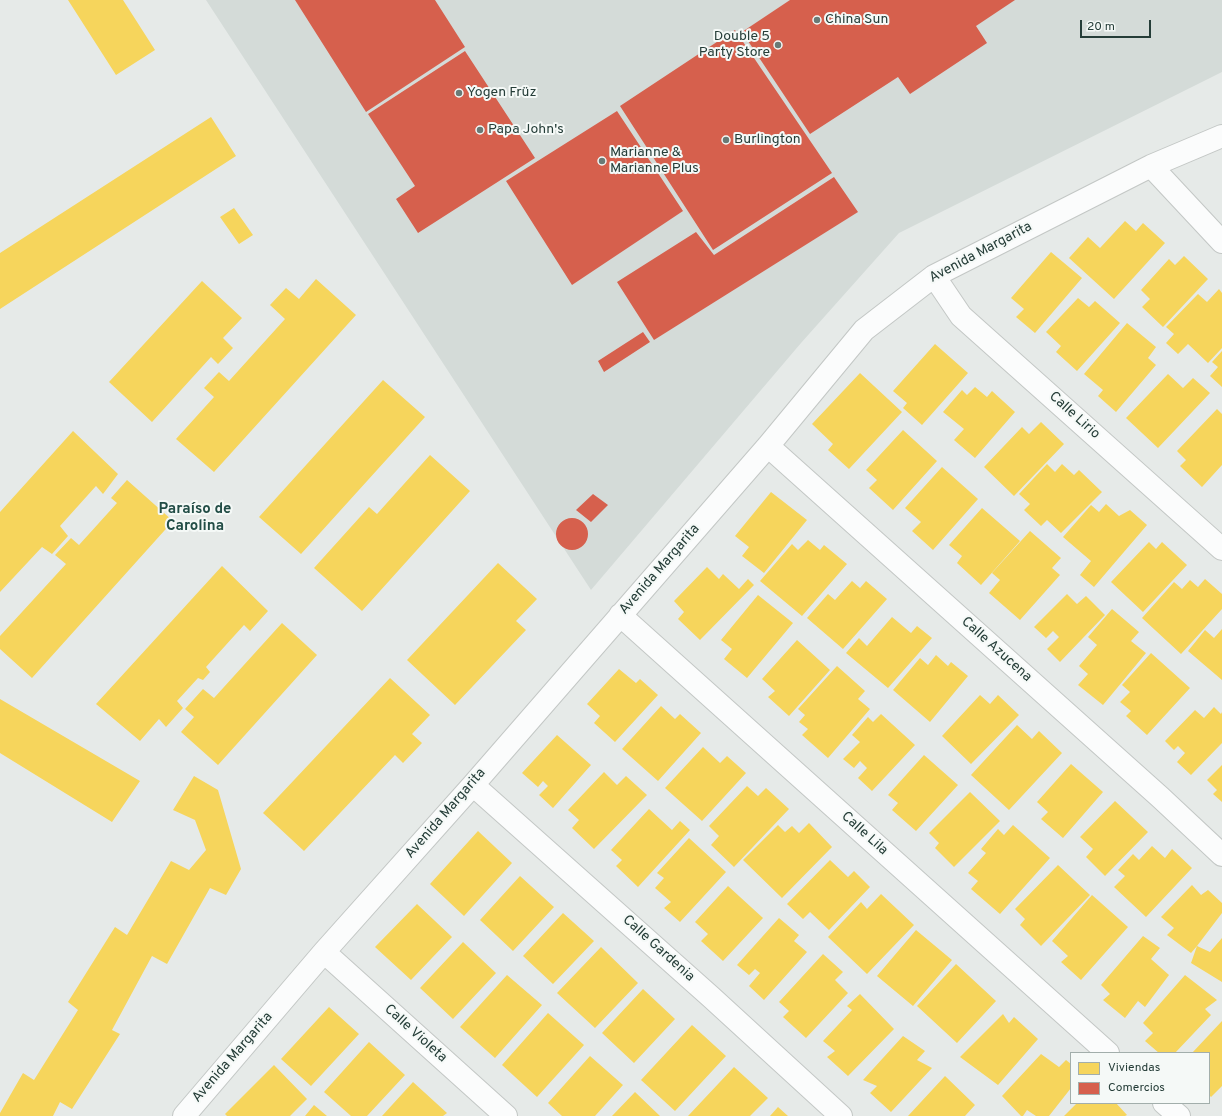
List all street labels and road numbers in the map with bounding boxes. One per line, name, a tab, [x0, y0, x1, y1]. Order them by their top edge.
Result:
street label: Avenida Margarita	[927, 219, 1035, 287]
street label: Calle Lirio	[1045, 389, 1103, 443]
street label: Avenida Margarita	[616, 521, 704, 619]
street label: Calle Azucena	[957, 614, 1035, 686]
street label: Avenida Margarita	[402, 765, 490, 863]
street label: Calle Lila	[837, 809, 891, 859]
street label: Calle Gardenia	[618, 912, 698, 986]
street label: Calle Violeta	[380, 1001, 450, 1067]
street label: Avenida Margarita	[189, 1009, 277, 1107]

